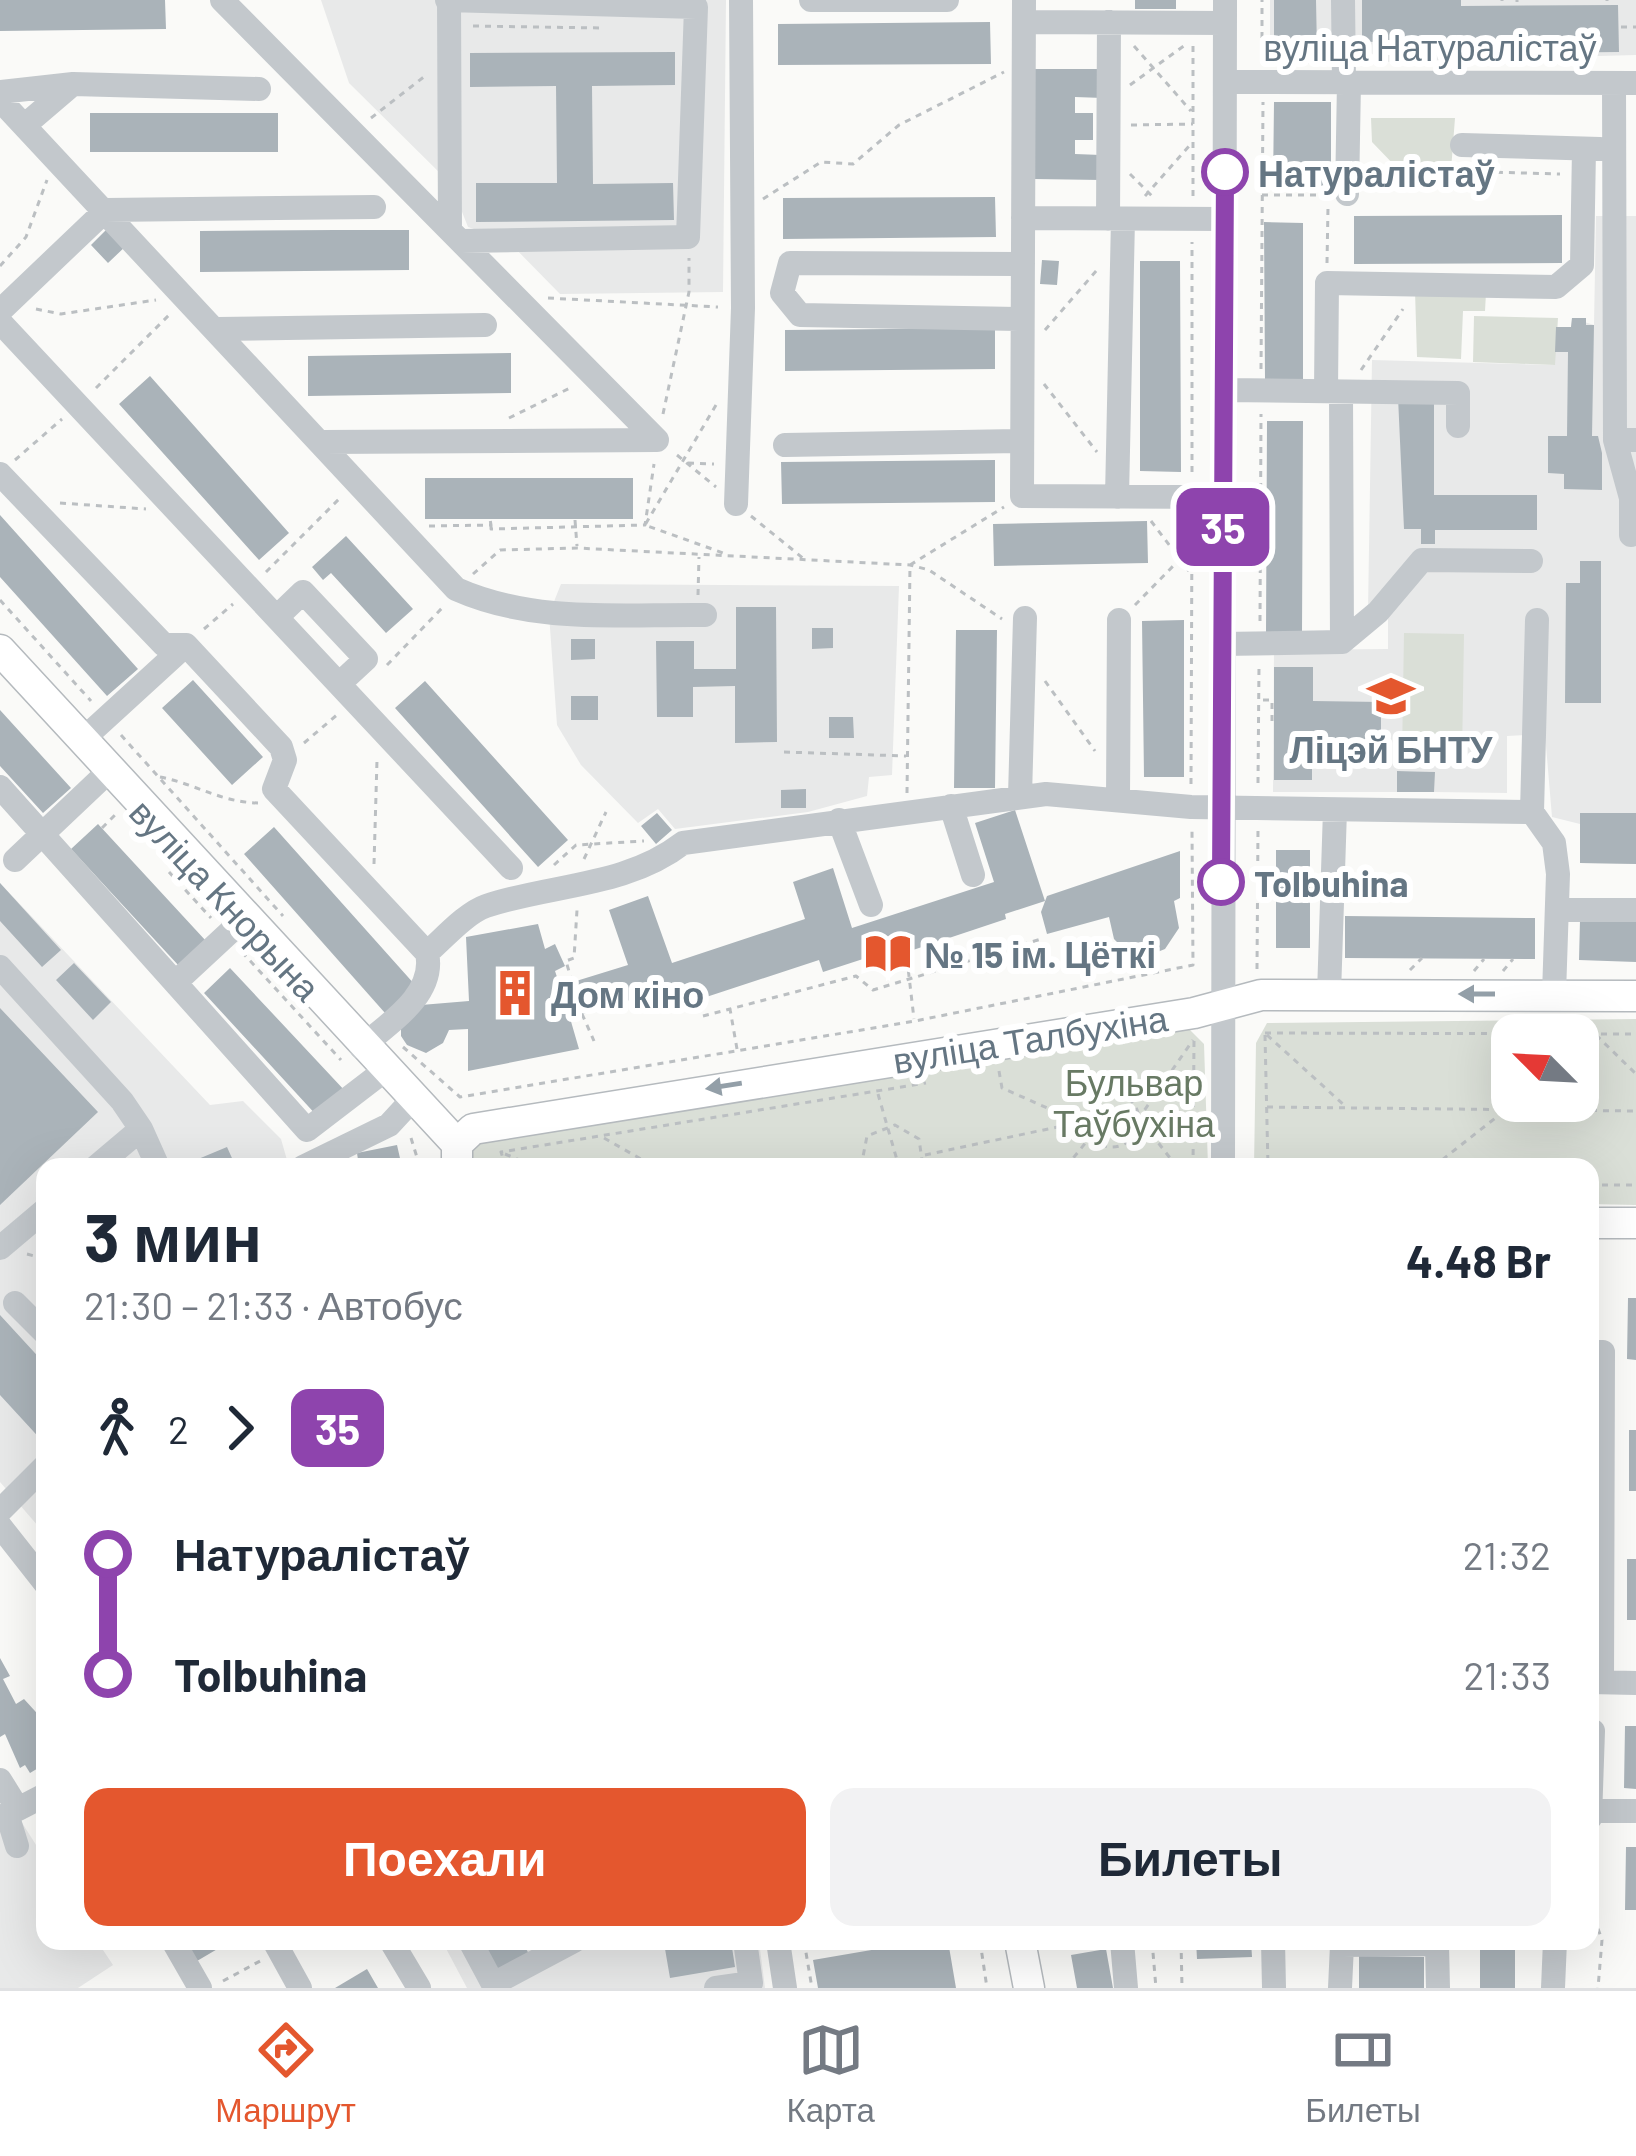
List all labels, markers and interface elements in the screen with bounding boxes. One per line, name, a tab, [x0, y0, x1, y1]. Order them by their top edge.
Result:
street label: вуліца Натуралістаў	[1263, 25, 1597, 69]
marker: Натуралістаў	[1203, 150, 1247, 194]
place label: Натуралістаў	[1258, 151, 1495, 195]
line badge: 35	[1169, 488, 1277, 566]
text: 35	[1200, 502, 1246, 552]
school or university icon: Ліцэй БНТУ	[1366, 671, 1416, 721]
place label: Ліцэй БНТУ	[1290, 727, 1493, 771]
street label: вуліца Кнорына	[121, 790, 331, 1010]
marker: Tolbuhina	[1199, 860, 1243, 904]
place label: Tolbuhina	[1254, 861, 1409, 904]
library icon: № 15 ім. Цёткі	[863, 928, 913, 978]
place label: № 15 ім. Цёткі	[924, 932, 1156, 976]
building icon: Дом кіно	[490, 968, 540, 1018]
place label: Дом кіно	[551, 972, 704, 1016]
one-way arrow	[1457, 984, 1495, 1004]
street label: вуліца Талбухіна	[890, 995, 1172, 1082]
north arrow	[1491, 1014, 1599, 1122]
map controls	[1491, 1014, 1599, 1122]
park label: Бульвар Таўбухіна	[1053, 1060, 1216, 1145]
one-way arrow	[704, 1078, 742, 1096]
text: 3 мин	[84, 1196, 262, 1275]
text: 4.48 Br	[1406, 1233, 1551, 1287]
text: 21:30 – 21:33 · Автобус	[84, 1281, 463, 1328]
icon: walk	[84, 1395, 150, 1461]
icon: forward	[207, 1395, 273, 1461]
text: 35	[315, 1403, 360, 1453]
text: 2	[168, 1405, 189, 1452]
text: Натуралістаў	[174, 1526, 470, 1580]
text: 21:32	[1463, 1531, 1551, 1578]
text: Tolbuhina	[174, 1647, 367, 1701]
text: 21:33	[1464, 1651, 1551, 1698]
button: Поехали	[84, 1788, 806, 1926]
button: Билеты	[830, 1788, 1551, 1926]
tab: Маршрут	[215, 2017, 356, 2130]
tab: Карта	[786, 2017, 875, 2130]
tab: Билеты	[1305, 2017, 1421, 2130]

